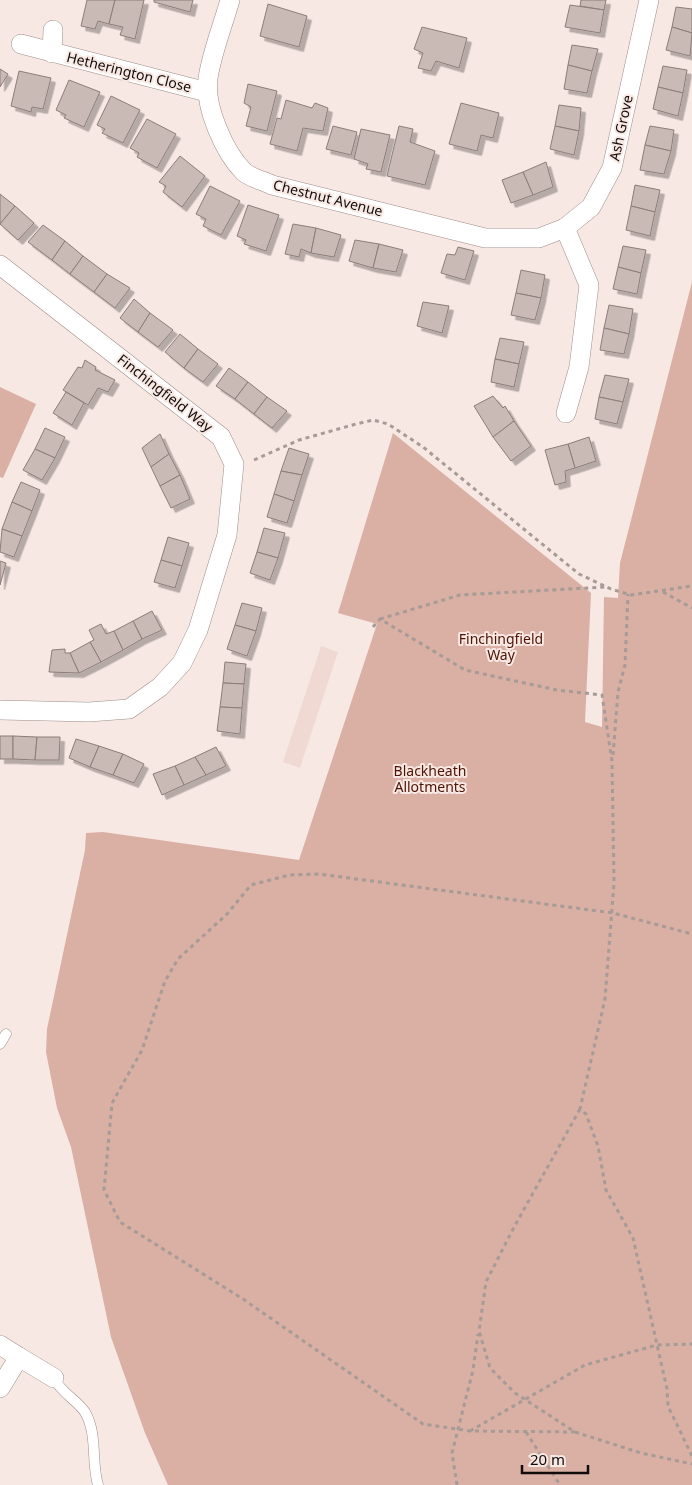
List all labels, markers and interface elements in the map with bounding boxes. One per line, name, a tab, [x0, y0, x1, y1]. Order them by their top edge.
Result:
street label: Hetherington Close	[65, 47, 194, 96]
street label: Ash Grove	[604, 93, 637, 163]
street label: Chestnut Avenue	[271, 175, 385, 220]
street label: Finchingfield Way	[114, 350, 217, 436]
park label: Finchingfield Way	[459, 629, 543, 664]
park label: Blackheath Allotments	[394, 761, 466, 796]
scale bar	[522, 1442, 588, 1474]
text: 20 m	[530, 1449, 565, 1469]

